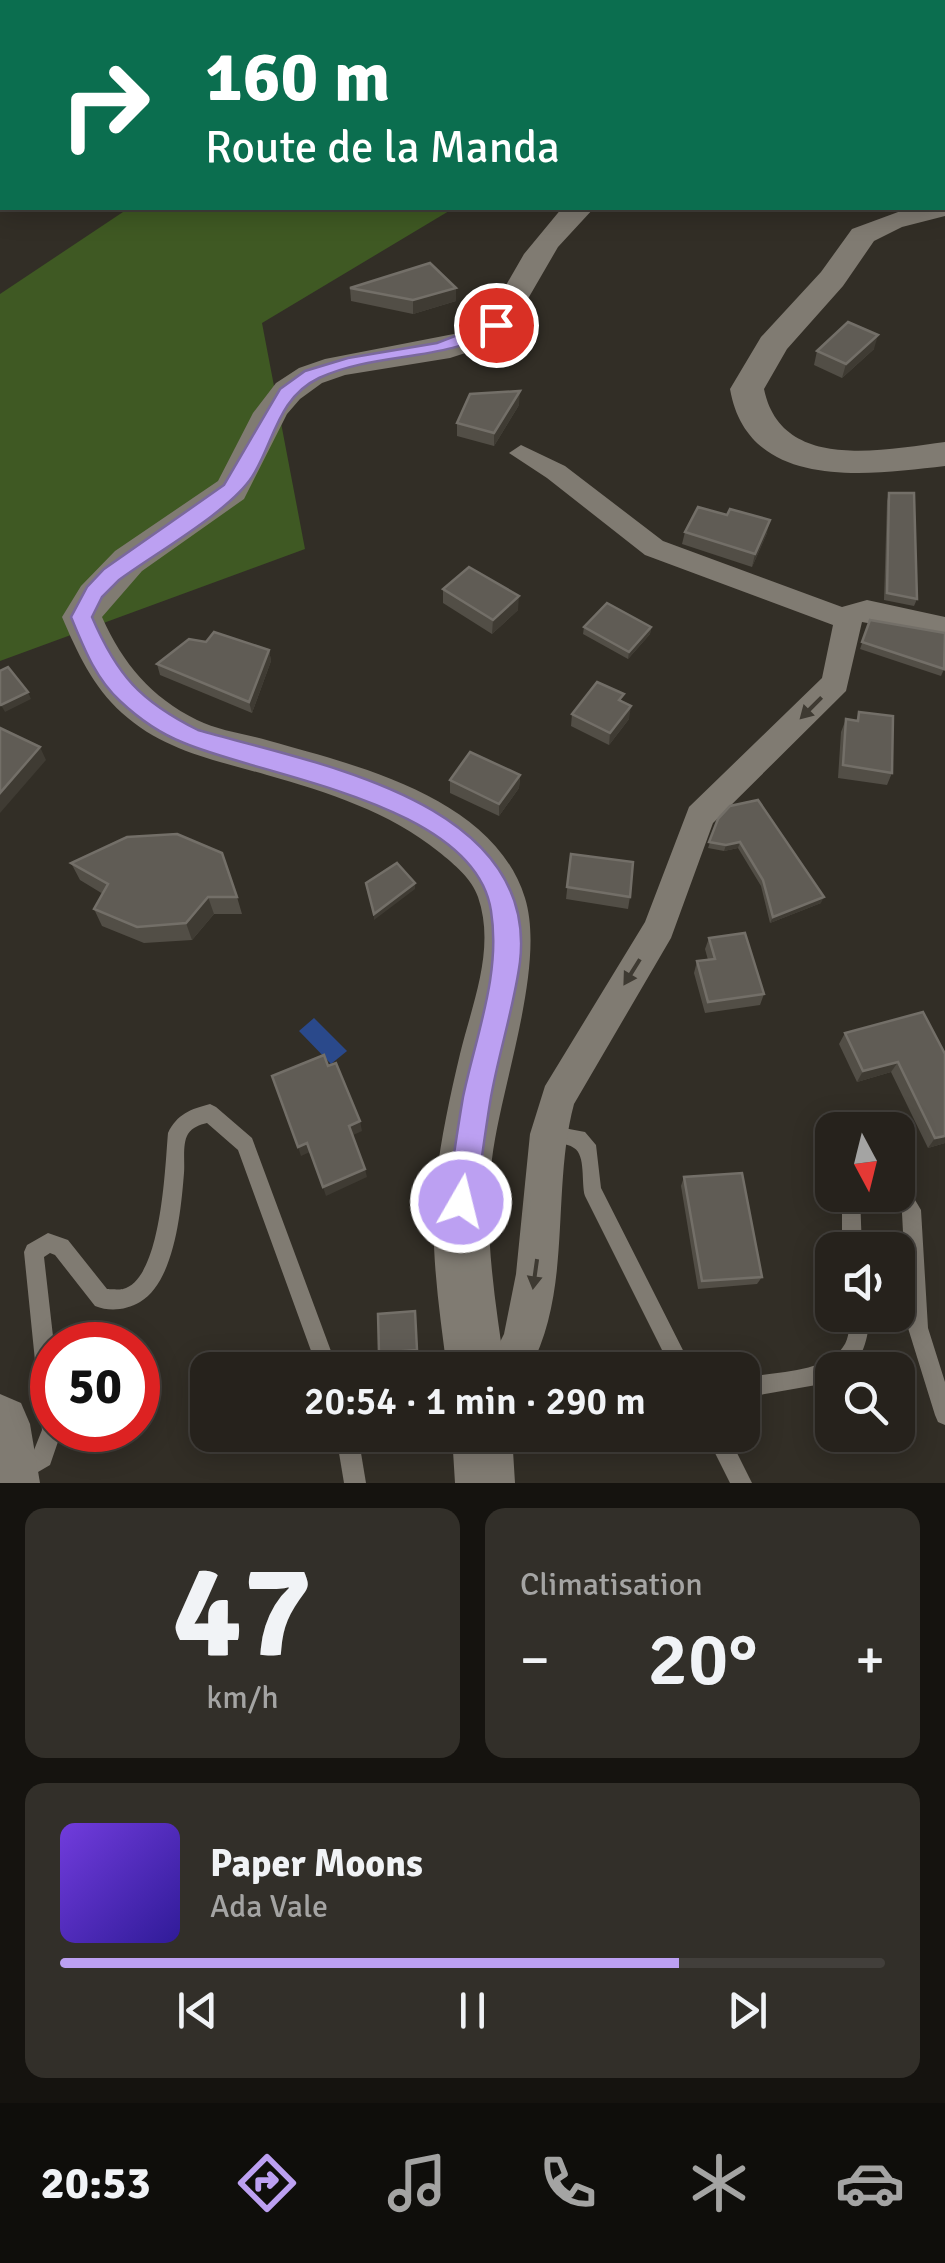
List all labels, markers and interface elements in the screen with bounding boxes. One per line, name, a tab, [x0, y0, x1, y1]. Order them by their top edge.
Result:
text: 160 m	[205, 34, 390, 120]
icon: right	[40, 40, 170, 170]
text: Route de la Manda	[205, 120, 560, 175]
pin	[454, 283, 539, 368]
icon: arrive	[469, 298, 524, 353]
one-way arrow	[799, 696, 823, 719]
one-way arrow	[624, 958, 642, 986]
north arrow	[815, 1112, 915, 1212]
map controls	[815, 1112, 915, 1452]
position arrow	[409, 1150, 513, 1254]
button: sound	[815, 1232, 915, 1332]
one-way arrow	[526, 1259, 542, 1291]
speed limit sign: 50	[30, 1322, 160, 1452]
button: search	[815, 1352, 915, 1452]
text: 20:54 · 1 min · 290 m	[304, 1378, 646, 1425]
text: 47	[172, 1533, 313, 1693]
text: Climatisation	[520, 1565, 703, 1604]
text: 20°	[648, 1613, 757, 1706]
text: −	[520, 1626, 550, 1694]
text: +	[855, 1626, 885, 1694]
text: km/h	[206, 1678, 279, 1717]
text: Paper Moons	[210, 1840, 423, 1887]
text: Ada Vale	[210, 1887, 328, 1926]
icon: previous	[170, 1983, 225, 2038]
icon: pause	[445, 1983, 500, 2038]
icon: next	[720, 1983, 775, 2038]
icon: directions	[232, 2148, 302, 2218]
icon: music	[382, 2148, 452, 2218]
icon: phone	[533, 2148, 603, 2218]
icon: climate	[684, 2148, 754, 2218]
icon: car	[835, 2148, 905, 2218]
text: 20:53	[40, 2156, 151, 2211]

